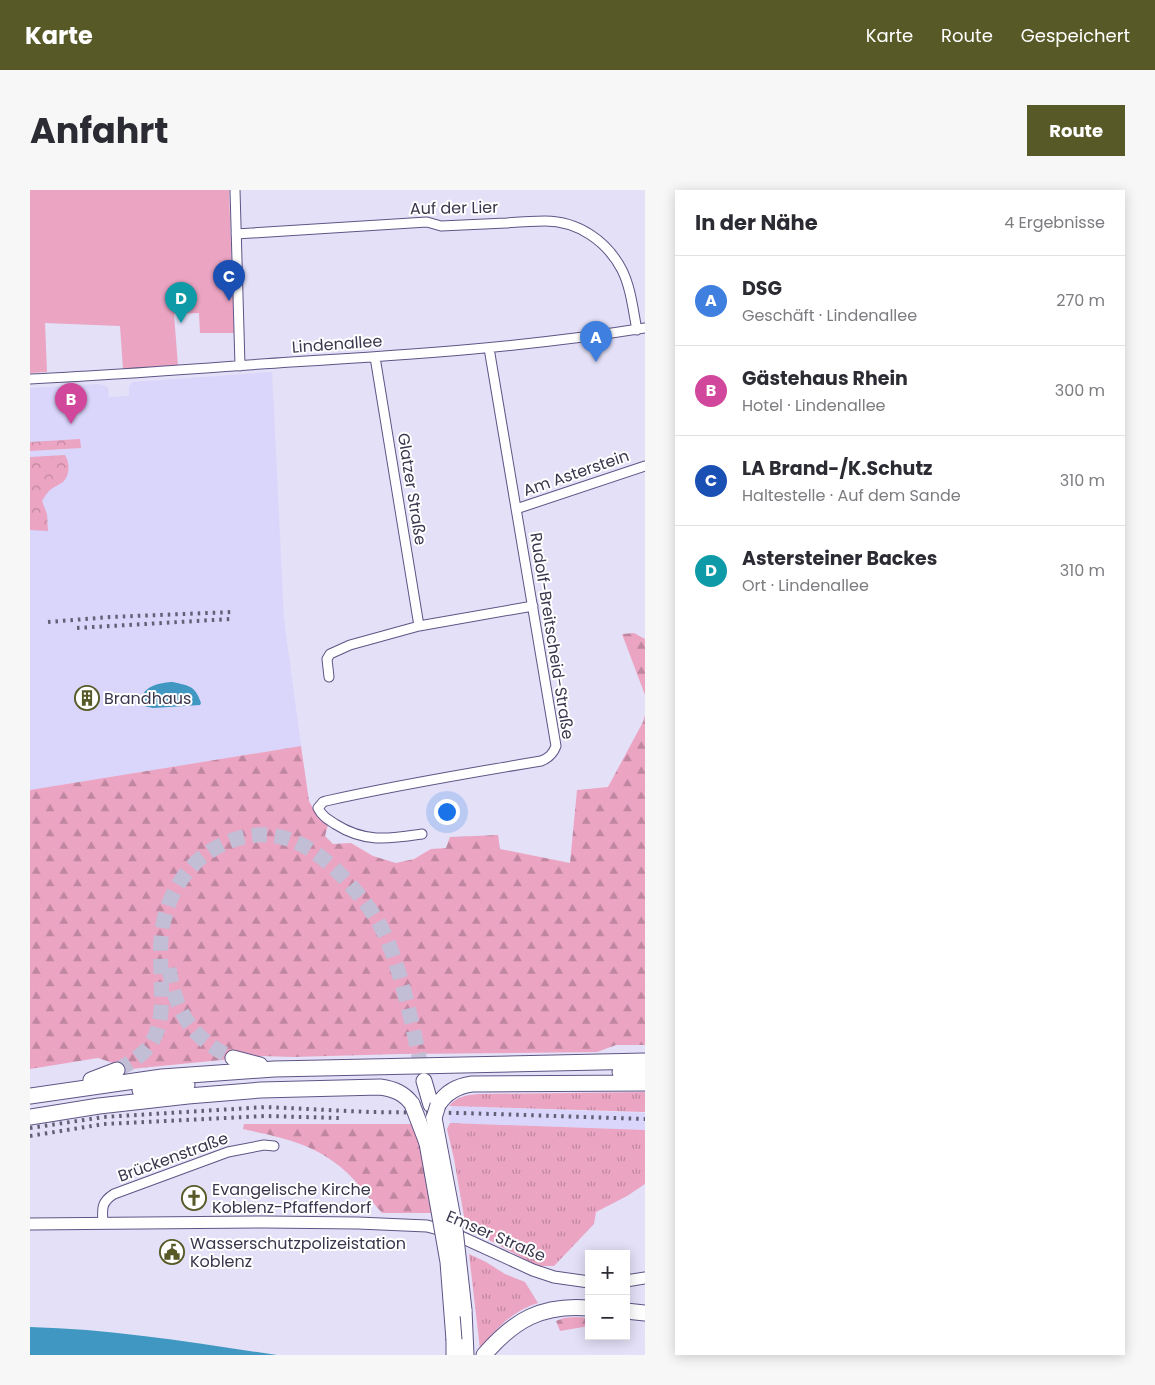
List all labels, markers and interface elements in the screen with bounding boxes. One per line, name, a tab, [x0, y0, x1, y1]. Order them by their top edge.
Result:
text: Karte	[25, 19, 93, 52]
text: Karte	[866, 23, 913, 48]
text: Route	[941, 23, 993, 48]
text: Gespeichert	[1021, 23, 1130, 48]
button: Route	[1027, 105, 1125, 156]
text: Anfahrt	[30, 106, 169, 155]
street label: Auf der Lier	[410, 196, 498, 220]
text: In der Nähe	[695, 208, 818, 237]
text: 4 Ergebnisse	[1004, 211, 1105, 234]
pin: C	[213, 260, 245, 301]
text: DSG	[742, 275, 782, 302]
pin: D	[165, 282, 197, 323]
text: A	[705, 289, 717, 312]
text: 270 m	[1056, 289, 1105, 312]
text: Geschäft · Lindenallee	[742, 304, 917, 327]
pin: A	[580, 321, 612, 362]
street label: Lindenallee	[291, 329, 383, 359]
text: Gästehaus Rhein	[742, 365, 908, 392]
text: B	[706, 379, 716, 402]
text: 300 m	[1055, 379, 1105, 402]
pin: B	[55, 383, 87, 424]
text: Hotel · Lindenallee	[742, 394, 886, 417]
street label: Glatzer Straße	[392, 431, 432, 547]
street label: Am Asterstein	[520, 444, 632, 502]
text: LA Brand-/K.Schutz	[742, 455, 933, 482]
text: C	[705, 469, 717, 492]
text: 310 m	[1060, 469, 1105, 492]
text: Haltestelle · Auf dem Sande	[742, 484, 961, 507]
street label: Rudolf-Breitscheid-Straße	[524, 531, 580, 741]
text: Astersteiner Backes	[742, 545, 937, 572]
text: D	[705, 559, 717, 582]
text: 310 m	[1060, 559, 1105, 582]
text: Ort · Lindenallee	[742, 574, 869, 597]
building icon: Brandhaus	[74, 685, 100, 711]
place label: Brandhaus	[104, 687, 191, 710]
your location	[434, 799, 460, 825]
street label: Brückenstraße	[115, 1126, 231, 1188]
place label: Evangelische Kirche Koblenz-Pfaffendorf	[212, 1178, 371, 1219]
church icon: Evangelische Kirche Koblenz-Pfaffendorf	[181, 1185, 207, 1211]
street label: Emser Straße	[443, 1205, 549, 1267]
place label: Wasserschutzpolizeistation Koblenz	[190, 1232, 406, 1273]
public building icon: Wasserschutzpolizeistation Koblenz	[159, 1239, 185, 1265]
map controls	[585, 1250, 630, 1340]
button: +	[585, 1250, 630, 1295]
button: −	[585, 1295, 630, 1340]

